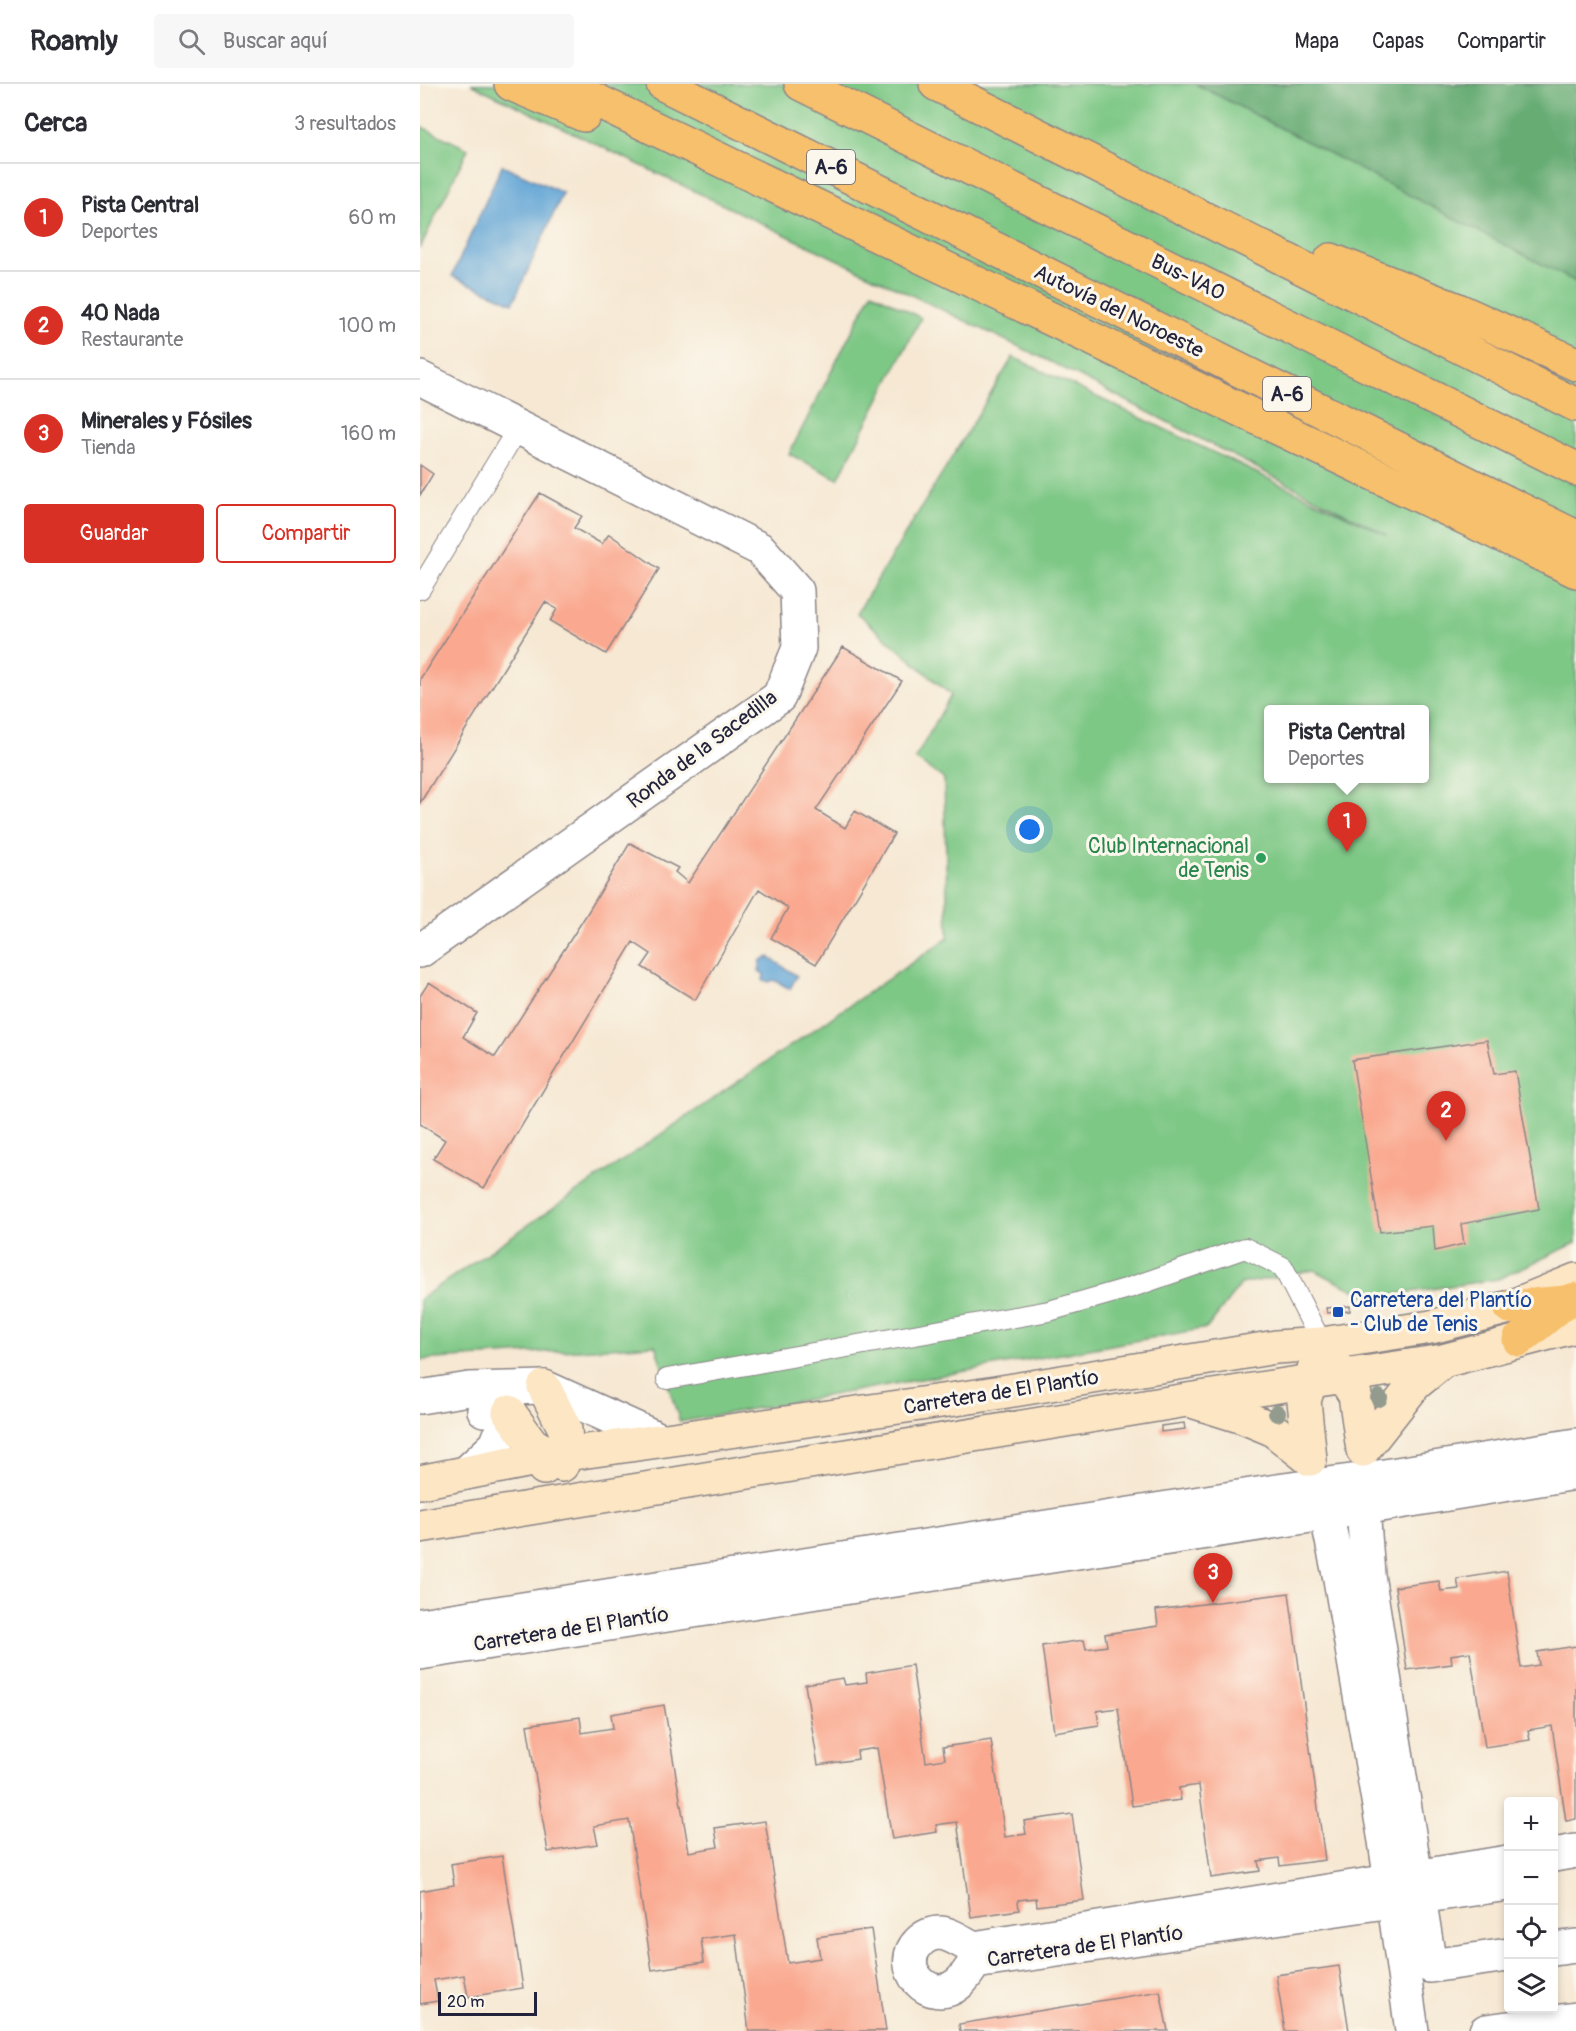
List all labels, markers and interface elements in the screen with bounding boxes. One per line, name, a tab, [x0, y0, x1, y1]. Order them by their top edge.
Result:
search box	[154, 14, 574, 68]
text: Roamly	[30, 24, 118, 59]
icon: search	[175, 25, 208, 58]
text: Buscar aquí	[223, 27, 328, 55]
text: Mapa	[1295, 28, 1339, 55]
text: Capas	[1372, 28, 1424, 55]
text: Compartir	[1457, 28, 1546, 55]
text: Cerca	[24, 107, 87, 139]
text: 3 resultados	[294, 111, 396, 136]
road number: A-6	[807, 150, 855, 184]
text: Pista Central	[81, 191, 199, 219]
text: 1	[40, 205, 47, 230]
text: 60 m	[349, 205, 396, 230]
text: Deportes	[81, 219, 158, 244]
street label: Bus-VAO	[1146, 248, 1229, 307]
street label: Autovía del Noroeste	[1029, 259, 1209, 365]
text: 40 Nada	[81, 299, 160, 327]
text: 2	[38, 313, 49, 338]
text: 100 m	[339, 313, 396, 338]
text: Restaurante	[81, 327, 183, 352]
road number: A-6	[1263, 377, 1311, 411]
text: Minerales y Fósiles	[81, 407, 252, 435]
text: 3	[38, 421, 49, 446]
text: 160 m	[341, 421, 396, 446]
text: Tienda	[81, 435, 136, 460]
button: Guardar	[24, 504, 204, 563]
button: Compartir	[216, 504, 396, 563]
street label: Ronda de la Sacedilla	[622, 684, 783, 815]
popup	[1264, 705, 1429, 783]
text: Pista Central	[1287, 718, 1406, 746]
text: Deportes	[1287, 746, 1364, 771]
pin: 1	[1328, 802, 1366, 852]
your location	[1015, 815, 1044, 844]
place label: Club Internacional de Tenis	[1088, 833, 1250, 884]
marker: Club Internacional de Tenis	[1254, 851, 1268, 865]
pin: 2	[1426, 1092, 1466, 1141]
place label: Carretera del Plantío - Club de Tenis	[1350, 1287, 1532, 1338]
marker: Carretera del Plantío - Club de Tenis	[1331, 1305, 1345, 1319]
street label: Carretera de El Plantío	[902, 1364, 1101, 1421]
pin: 3	[1194, 1554, 1232, 1603]
street label: Carretera de El Plantío	[472, 1601, 671, 1658]
map controls	[1504, 1797, 1558, 2013]
button: +	[1504, 1797, 1558, 1851]
button: −	[1504, 1851, 1558, 1905]
button: locate	[1504, 1905, 1558, 1959]
street label: Carretera de El Plantío	[986, 1919, 1185, 1974]
button: layers	[1504, 1959, 1558, 2013]
scale bar	[438, 1989, 537, 2016]
text: 20 m	[447, 1992, 485, 2012]

